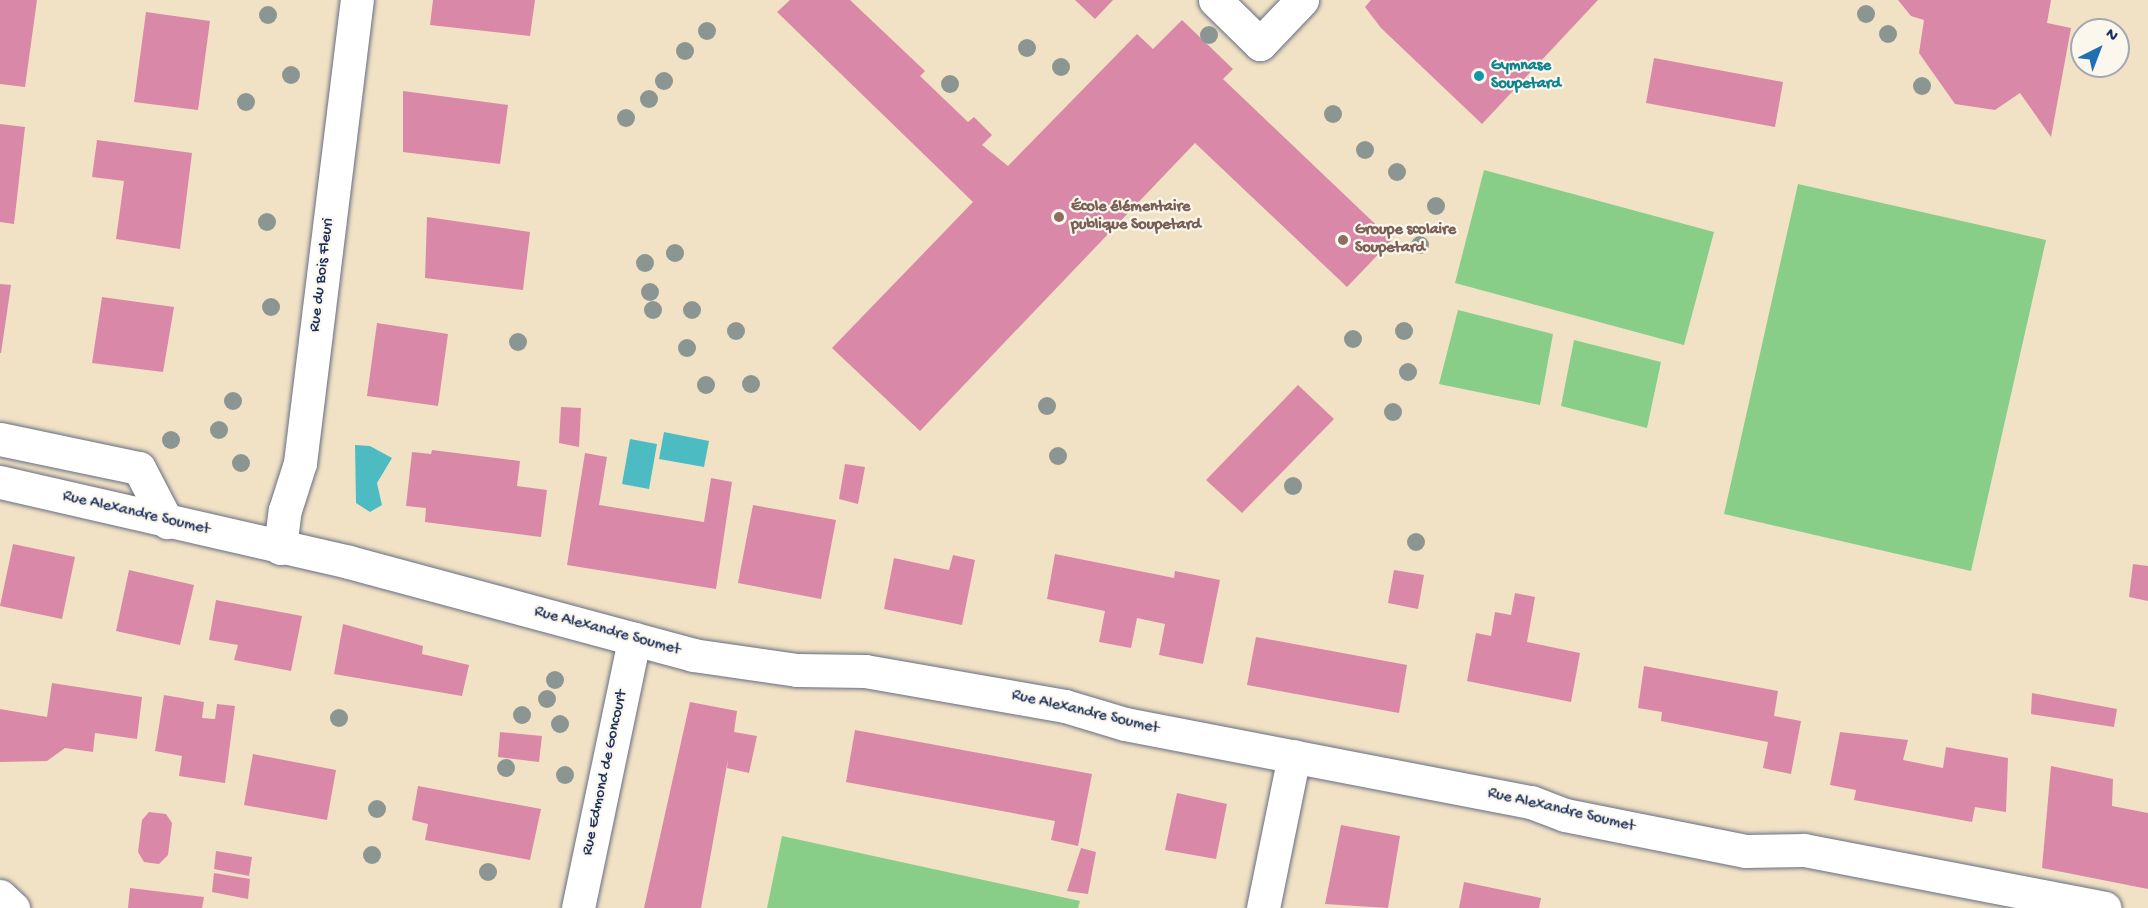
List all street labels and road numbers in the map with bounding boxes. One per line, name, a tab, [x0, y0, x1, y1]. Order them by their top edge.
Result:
street label: Rue du Bois Fleuri	[306, 217, 340, 333]
street label: Rue Alexandre Soumet	[61, 488, 211, 540]
street label: Rue Alexandre Soumet	[532, 603, 682, 661]
street label: Rue Alexandre Soumet	[1010, 687, 1160, 739]
street label: Rue Edmond de Goncourt	[579, 689, 633, 857]
street label: Rue Alexandre Soumet	[1486, 785, 1636, 837]

